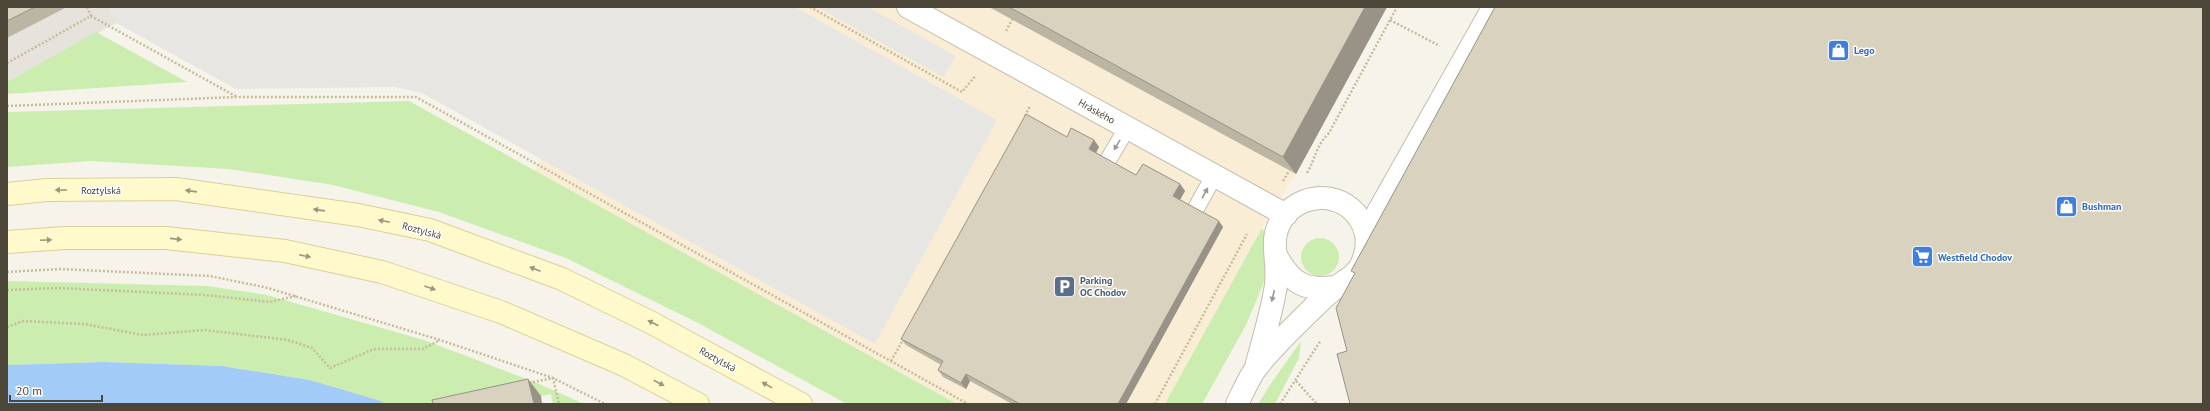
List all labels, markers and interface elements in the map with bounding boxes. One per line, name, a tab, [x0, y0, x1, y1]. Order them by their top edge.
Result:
shop icon: Lego	[1825, 37, 1851, 63]
place label: Lego	[1854, 44, 1875, 57]
street label: Hráského	[1076, 96, 1117, 127]
one-way arrow	[1113, 140, 1121, 150]
street label: Roztylská	[81, 184, 121, 197]
one-way arrow	[54, 187, 67, 193]
one-way arrow	[1201, 187, 1208, 199]
one-way arrow	[185, 188, 197, 194]
shop icon: Bushman	[2054, 193, 2080, 219]
place label: Bushman	[2082, 200, 2121, 213]
one-way arrow	[313, 207, 325, 213]
one-way arrow	[378, 217, 391, 223]
street label: Roztylská	[401, 219, 443, 242]
one-way arrow	[40, 236, 52, 243]
one-way arrow	[170, 236, 182, 242]
supermarket icon: Westfield Chodov	[1910, 244, 1936, 270]
place label: Westfield Chodov	[1938, 251, 2012, 264]
one-way arrow	[299, 253, 311, 259]
one-way arrow	[528, 265, 540, 271]
parking icon: Parking OC Chodov	[1052, 273, 1078, 299]
place label: Parking OC Chodov	[1080, 274, 1126, 299]
one-way arrow	[425, 285, 437, 291]
one-way arrow	[1270, 290, 1276, 302]
one-way arrow	[647, 320, 658, 326]
street label: Roztylská	[697, 344, 738, 375]
scale bar	[10, 377, 102, 403]
one-way arrow	[653, 380, 665, 387]
one-way arrow	[761, 382, 773, 389]
text: 20 m	[16, 383, 42, 398]

